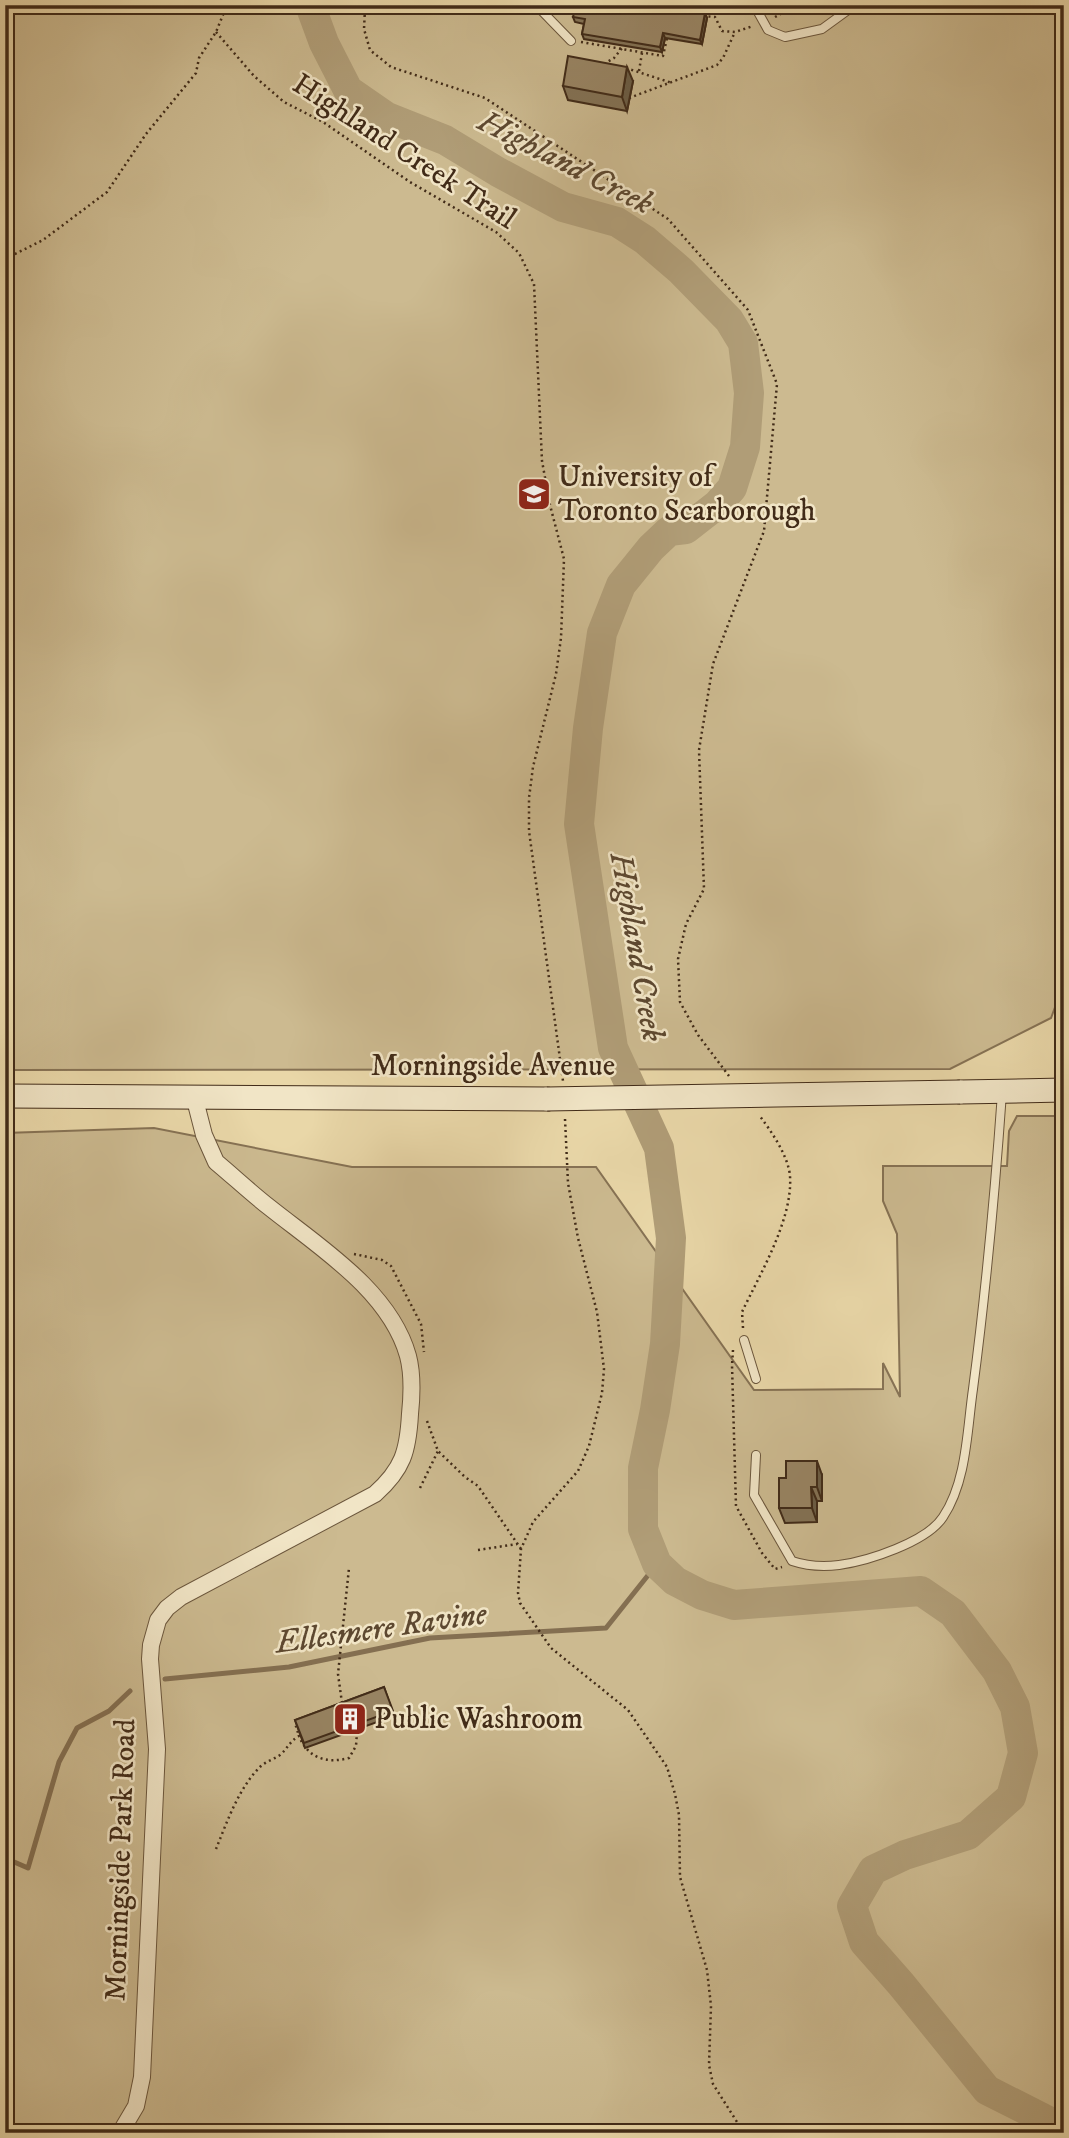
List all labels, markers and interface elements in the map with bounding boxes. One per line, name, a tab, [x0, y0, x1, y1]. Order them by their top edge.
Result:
street label: Highland Creek Trail	[285, 66, 523, 238]
water label: Highland Creek	[470, 101, 660, 225]
place label: University of Toronto Scarborough	[558, 459, 816, 530]
school or university icon: University of Toronto Scarborough	[515, 475, 553, 513]
water label: Highland Creek	[600, 848, 672, 1045]
street label: Morningside Avenue	[371, 1048, 615, 1085]
water label: Ellesmere Ravine	[271, 1594, 490, 1664]
building icon: Public Washroom	[331, 1700, 369, 1738]
place label: Public Washroom	[374, 1701, 583, 1738]
street label: Morningside Park Road	[98, 1718, 144, 2002]

